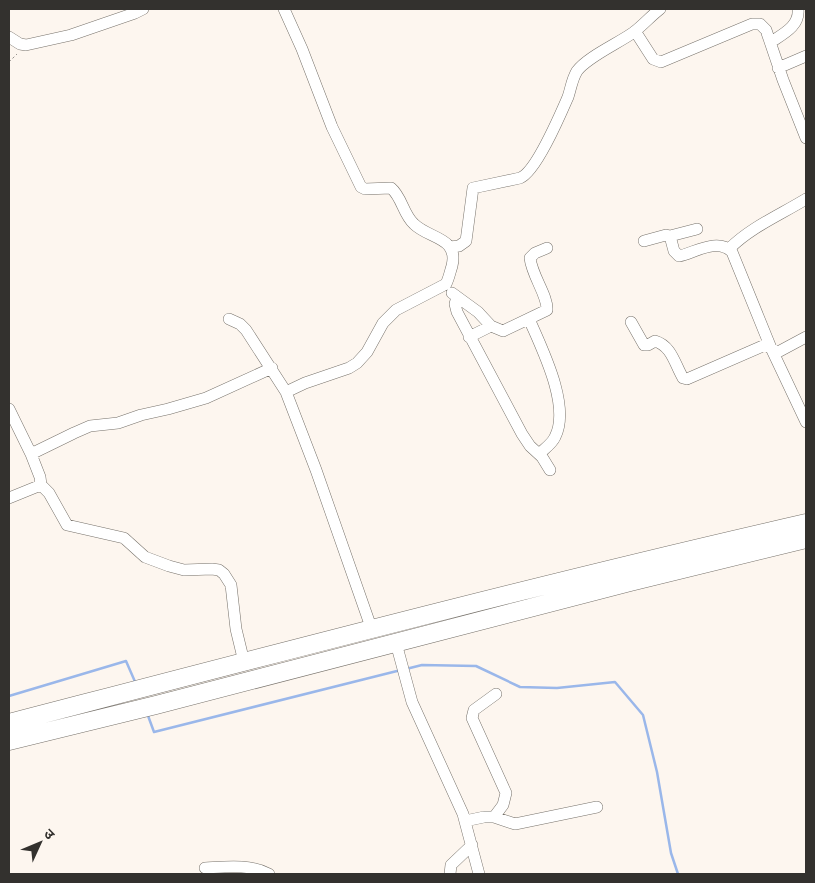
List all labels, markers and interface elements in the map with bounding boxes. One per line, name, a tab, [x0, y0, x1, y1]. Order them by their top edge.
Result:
north arrow	[15, 818, 65, 868]
text: उ	[40, 825, 59, 844]

